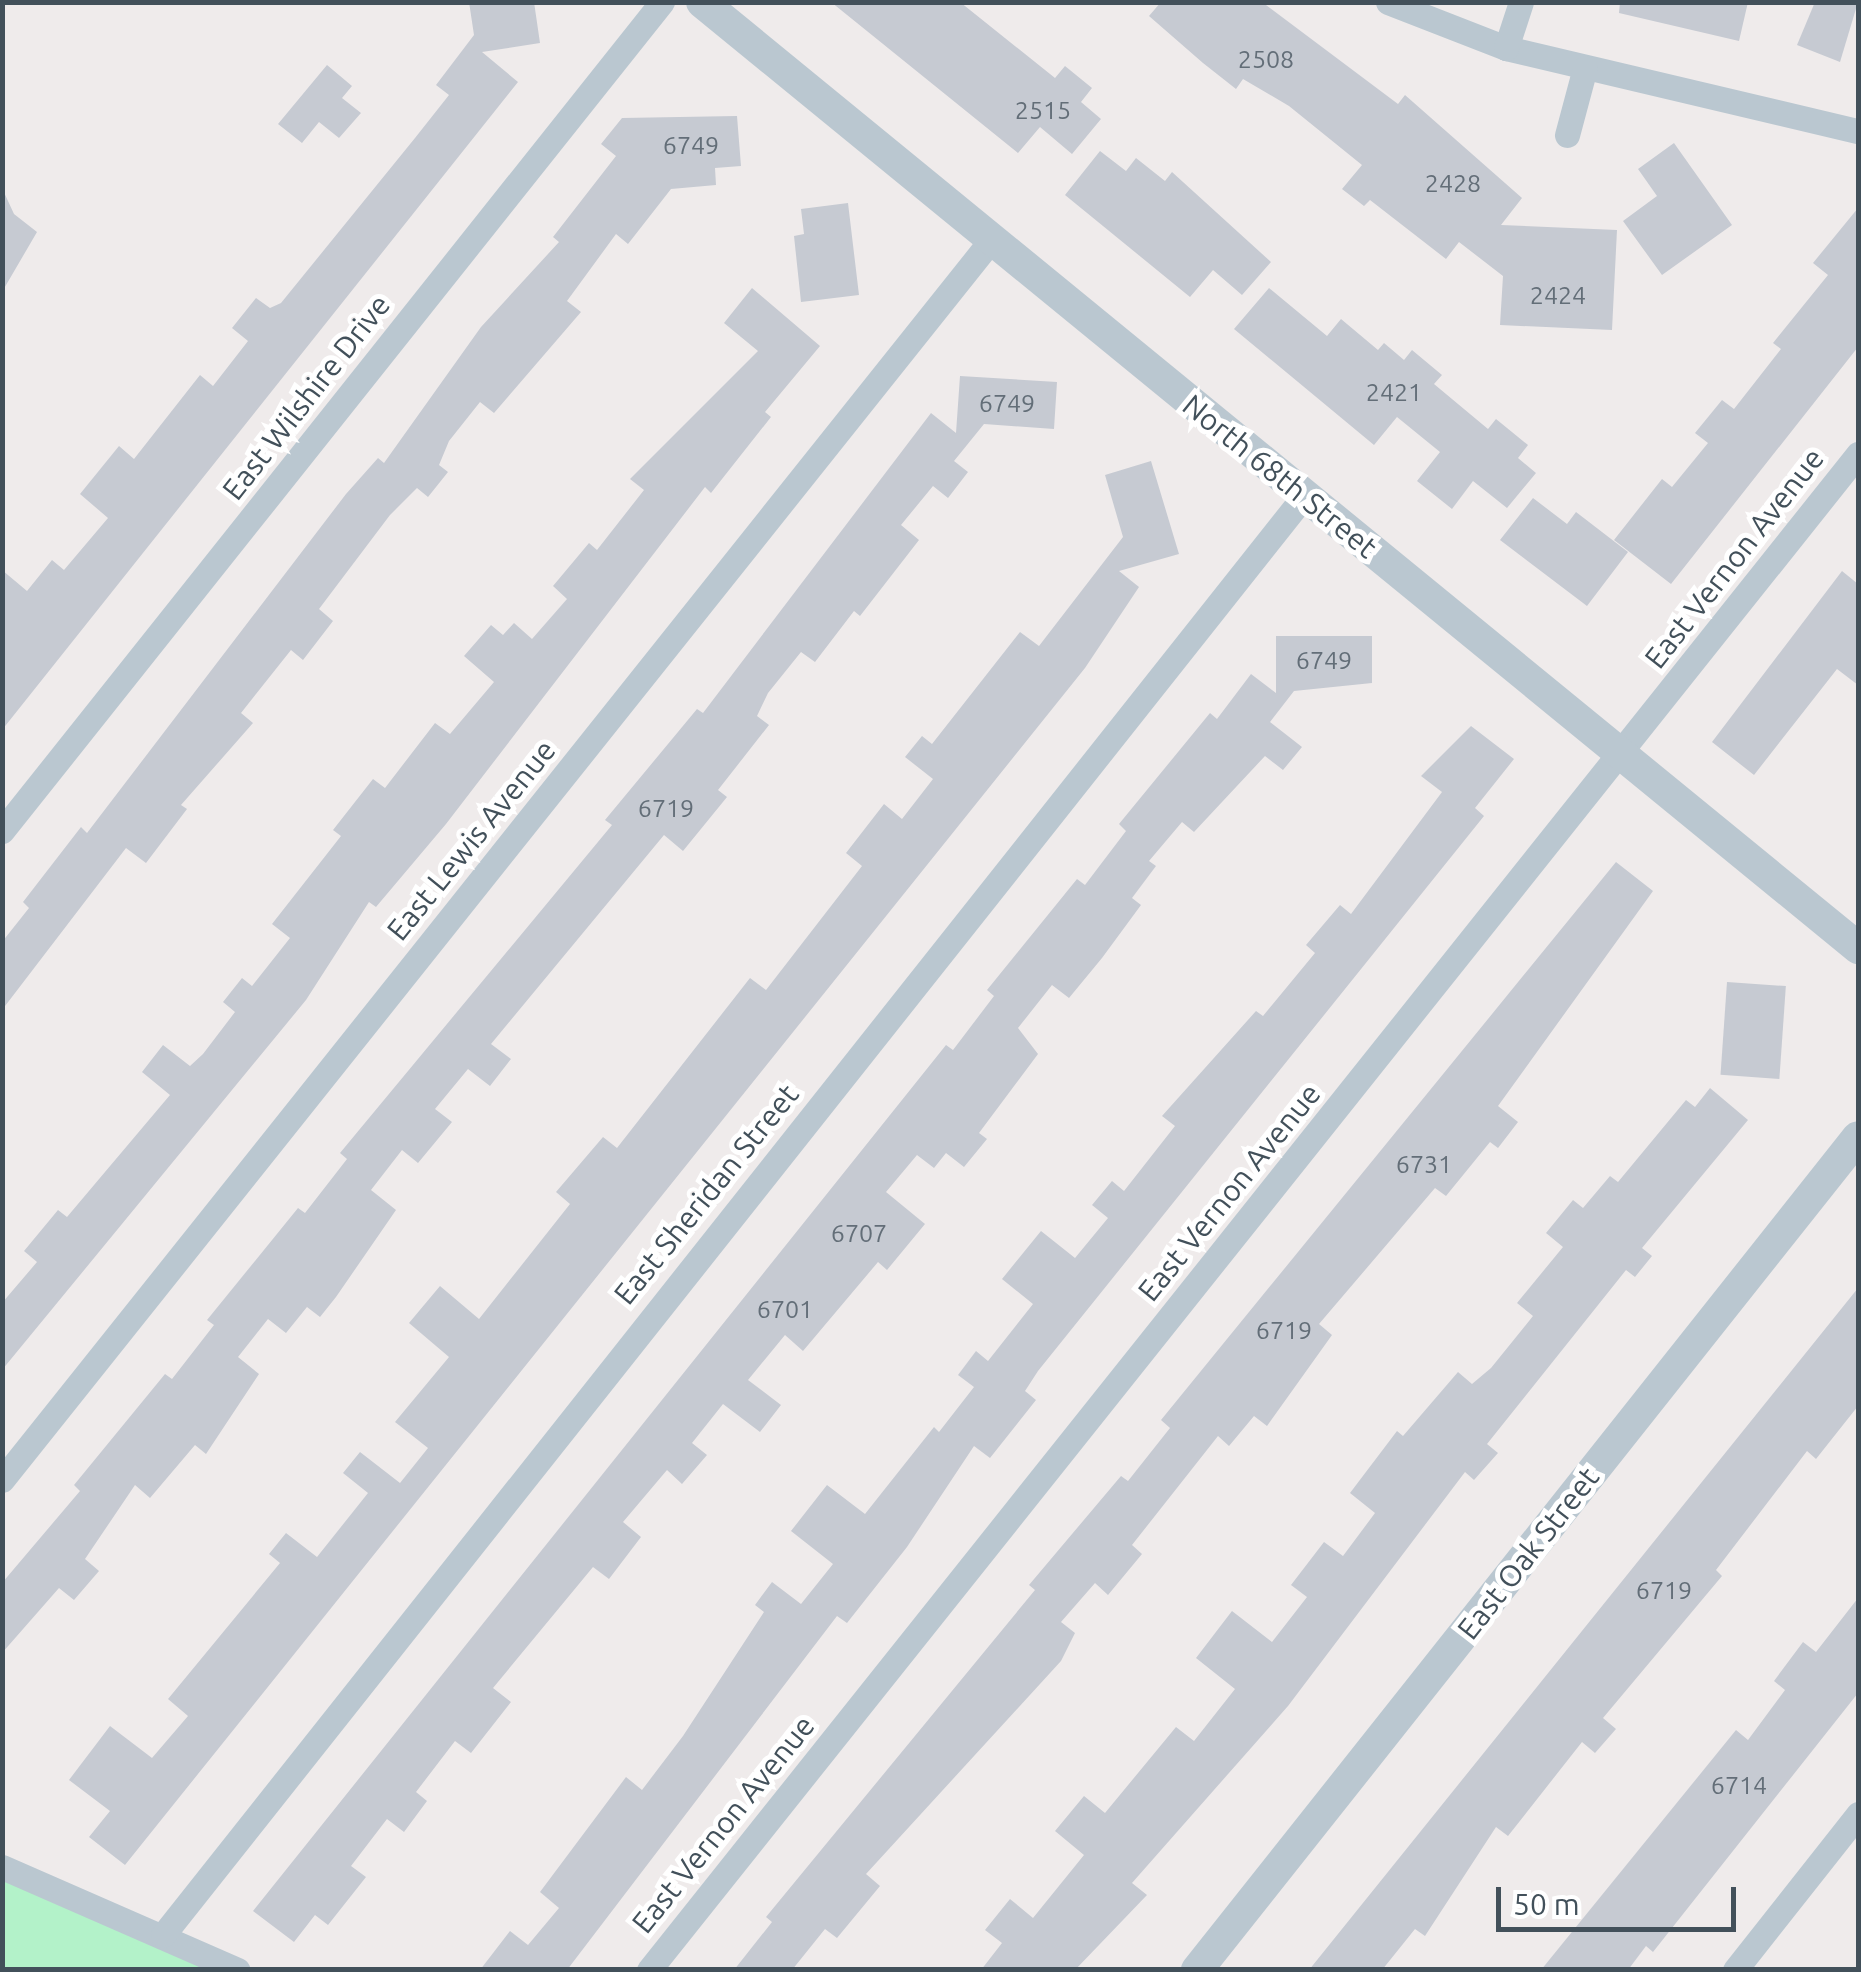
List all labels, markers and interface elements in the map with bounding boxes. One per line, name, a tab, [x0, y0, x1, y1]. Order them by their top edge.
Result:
house number: 2508	[1238, 44, 1294, 74]
house number: 2515	[1015, 95, 1071, 125]
house number: 6749	[663, 130, 719, 160]
house number: 2428	[1425, 168, 1481, 198]
house number: 2424	[1530, 280, 1586, 310]
street label: East Wilshire Drive	[215, 287, 397, 507]
house number: 2421	[1366, 377, 1422, 407]
street label: North 68th Street	[1176, 387, 1384, 565]
house number: 6749	[979, 388, 1035, 418]
street label: East Vernon Avenue	[1637, 441, 1831, 675]
house number: 6749	[1296, 645, 1352, 675]
street label: East Lewis Avenue	[379, 733, 563, 947]
house number: 6719	[638, 793, 694, 823]
street label: East Vernon Avenue	[1130, 1076, 1328, 1308]
street label: East Sheridan Street	[606, 1077, 806, 1311]
house number: 6731	[1396, 1149, 1452, 1179]
house number: 6707	[831, 1218, 887, 1248]
house number: 6701	[757, 1294, 813, 1324]
house number: 6719	[1256, 1315, 1312, 1345]
street label: East Oak Street	[1450, 1460, 1606, 1646]
house number: 6719	[1636, 1575, 1692, 1605]
street label: East Vernon Avenue	[624, 1708, 822, 1940]
house number: 6714	[1711, 1770, 1767, 1800]
scale bar	[1501, 1867, 1741, 1929]
text: 50 m	[1513, 1887, 1580, 1921]

